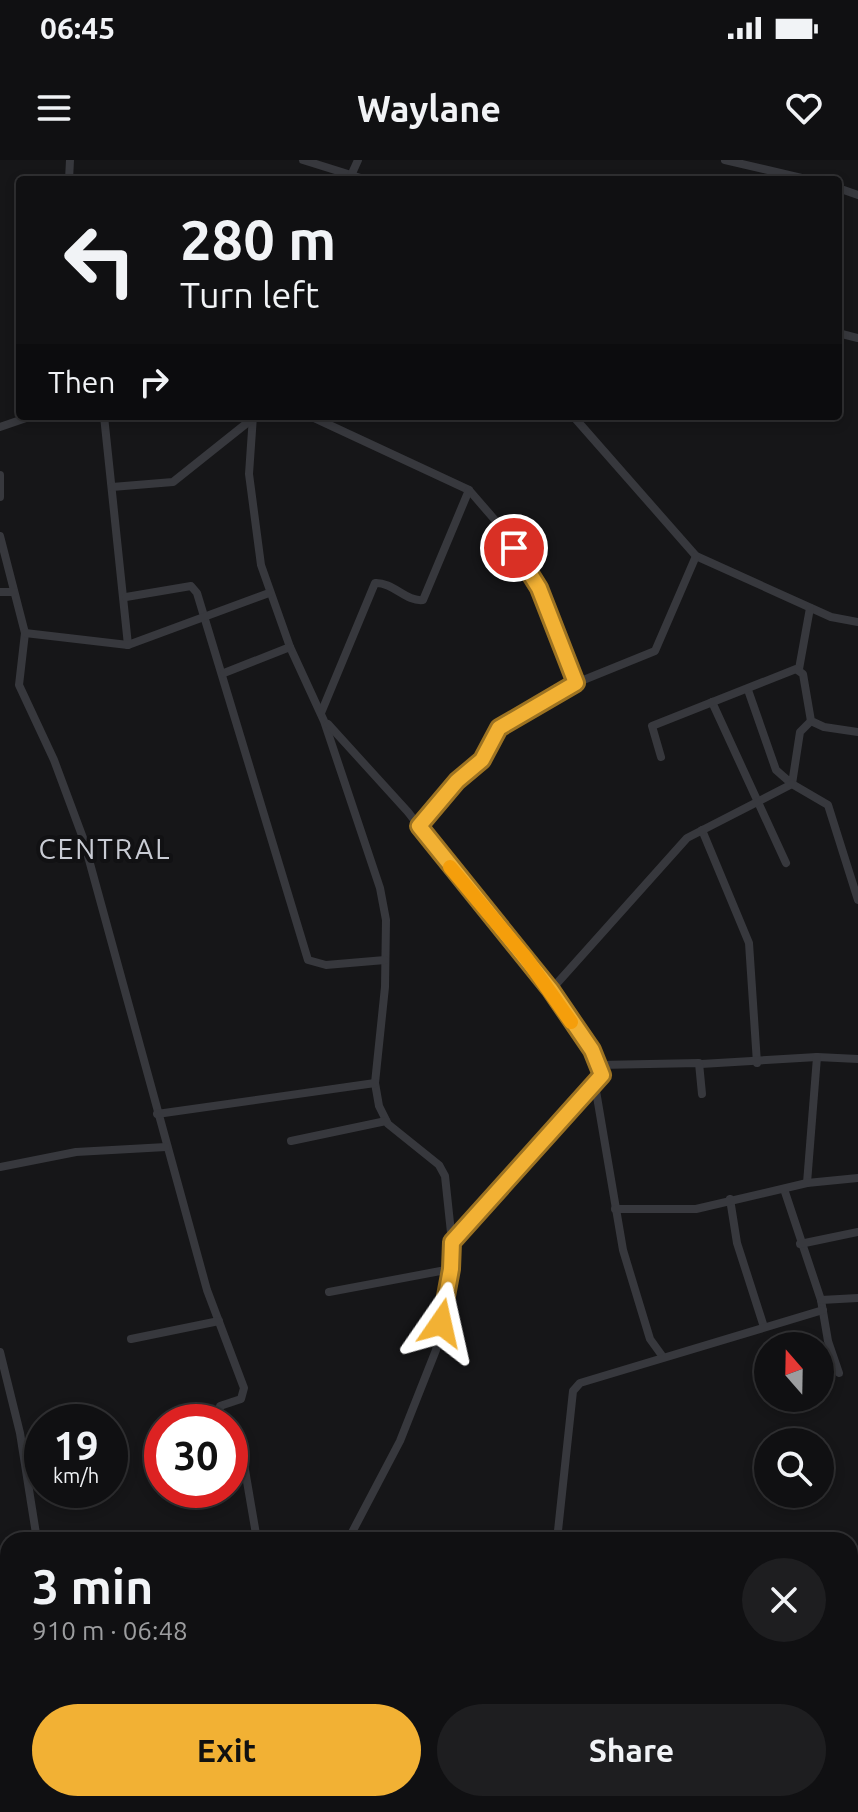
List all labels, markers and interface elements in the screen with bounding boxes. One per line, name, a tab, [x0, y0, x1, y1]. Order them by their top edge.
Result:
text: 06:45	[40, 11, 115, 45]
icon: menu	[32, 86, 76, 130]
icon: heart	[782, 86, 826, 130]
text: Waylane	[357, 88, 501, 129]
icon: left	[48, 208, 152, 312]
text: 280 m	[180, 208, 336, 271]
text: Turn left	[180, 274, 319, 315]
icon: right	[132, 360, 176, 404]
text: Then	[48, 365, 116, 399]
pin	[480, 514, 548, 582]
icon: arrive	[492, 526, 536, 570]
district label: CENTRAL	[38, 833, 172, 864]
position arrow	[399, 1281, 483, 1365]
north arrow	[754, 1332, 834, 1412]
map controls	[754, 1332, 834, 1508]
speed limit sign: 30	[144, 1404, 248, 1508]
text: 19	[53, 1423, 99, 1468]
button: search	[754, 1428, 834, 1508]
text: km/h	[53, 1464, 99, 1487]
button: close	[742, 1558, 826, 1642]
text: 3 min	[32, 1559, 153, 1613]
text: 910 m · 06:48	[32, 1616, 188, 1645]
button: Exit	[32, 1704, 421, 1796]
button: Share	[437, 1704, 826, 1796]

